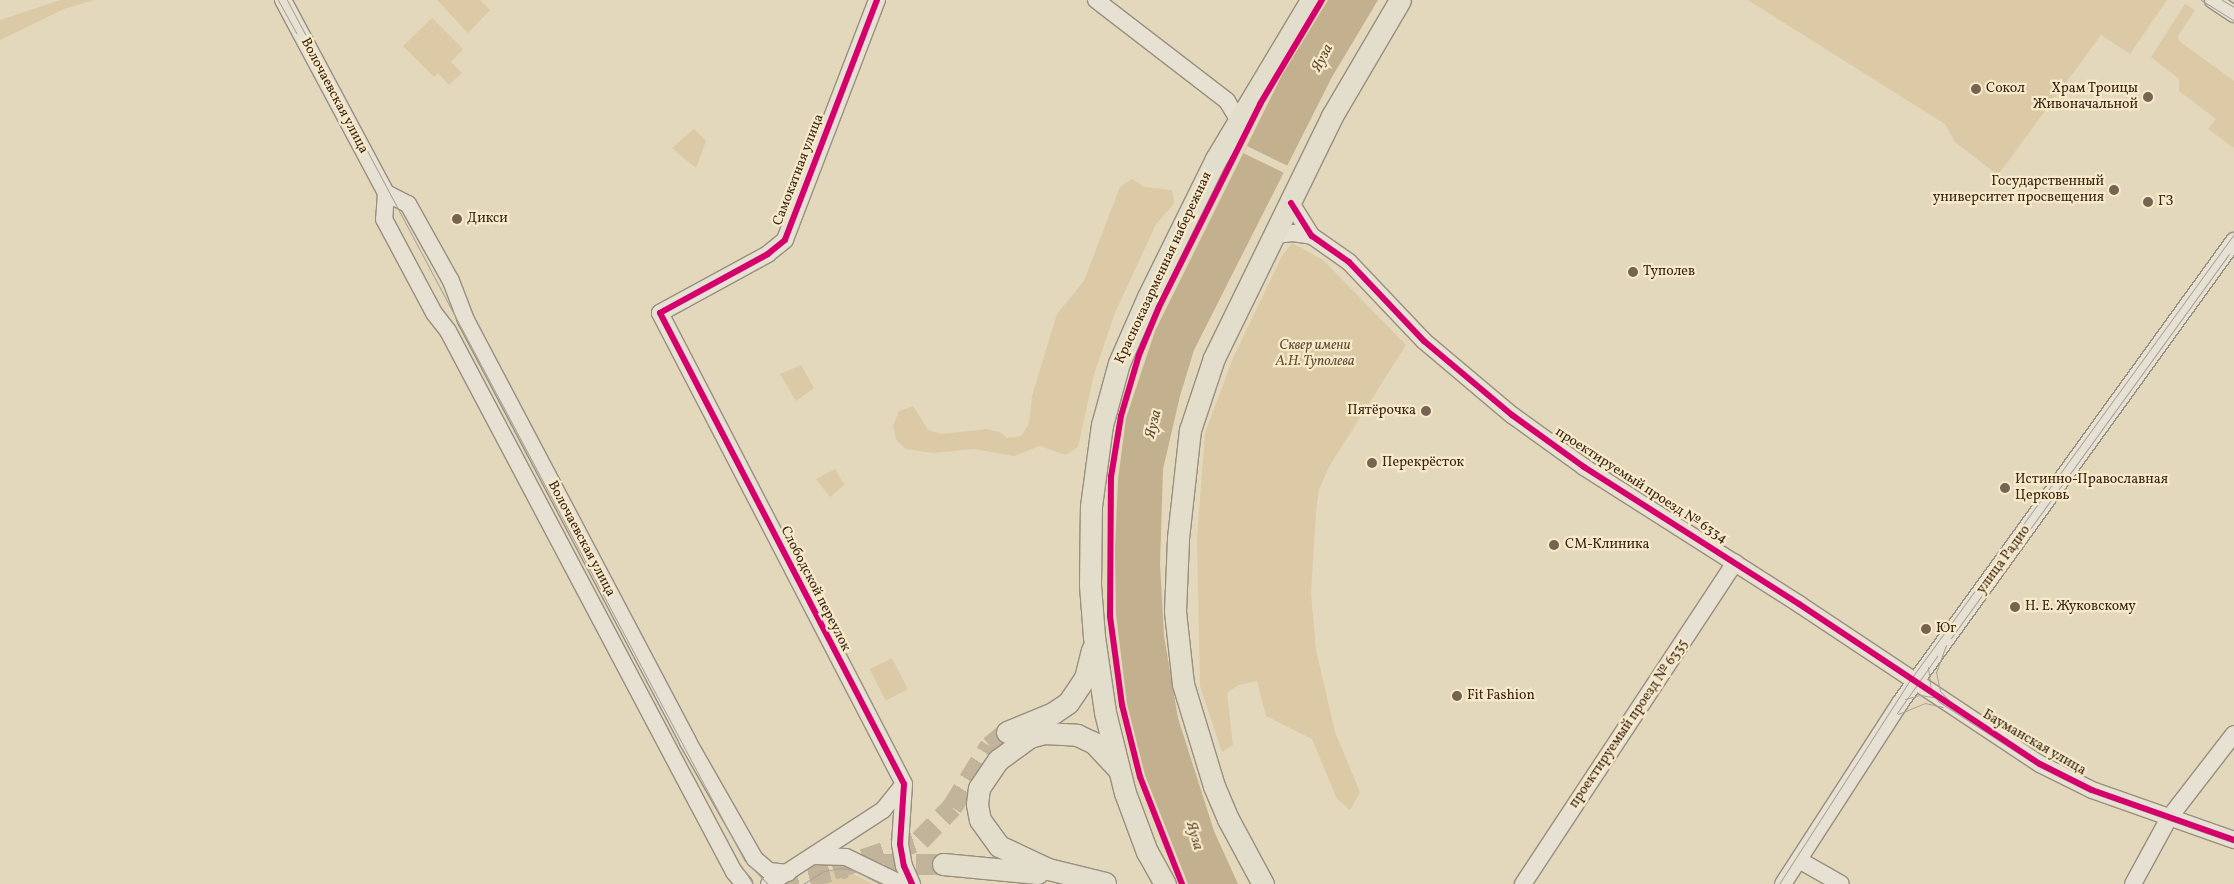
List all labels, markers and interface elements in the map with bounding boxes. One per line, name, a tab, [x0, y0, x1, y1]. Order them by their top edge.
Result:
street label: Волочаевская улица	[296, 35, 372, 157]
water label: Яуза	[1308, 41, 1338, 75]
place label: Сокол	[1986, 81, 2025, 97]
place label: Храм Троицы Живоначальной	[2033, 81, 2138, 114]
marker: Сокол	[1970, 83, 1982, 95]
marker: Храм Троицы Живоначальной	[2142, 91, 2154, 103]
street label: Самокатная улица	[770, 112, 828, 228]
street label: Красноказарменная набережная	[1112, 169, 1216, 367]
place label: Государственный университет просвещения	[1933, 174, 2104, 206]
marker: Государственный университет просвещения	[2108, 184, 2120, 196]
place label: ГЗ	[2158, 194, 2173, 210]
marker: ГЗ	[2142, 196, 2154, 208]
place label: Дикси	[467, 211, 508, 227]
marker: Дикси	[451, 213, 463, 225]
place label: Туполев	[1643, 264, 1695, 280]
marker: Туполев	[1627, 266, 1639, 278]
park label: Сквер имени А.Н. Туполева	[1275, 338, 1355, 371]
place label: Пятёрочка	[1347, 403, 1416, 419]
marker: Пятёрочка	[1420, 405, 1432, 417]
water label: Яуза	[1142, 408, 1166, 440]
street label: проектируемый проезд № 6334	[1552, 424, 1730, 548]
place label: Перекрёсток	[1382, 455, 1464, 471]
marker: Перекрёсток	[1366, 457, 1378, 469]
place label: Истинно-Православная Церковь	[2015, 472, 2168, 504]
street label: Волочаевская улица	[543, 478, 619, 600]
marker: Истинно-Православная Церковь	[1999, 482, 2011, 494]
street label: улица Радио	[1973, 522, 2035, 598]
street label: Слободской переулок	[776, 524, 854, 654]
place label: СМ-Клиника	[1565, 537, 1649, 553]
marker: СМ-Клиника	[1547, 538, 1561, 552]
place label: Н. Е. Жуковскому	[2025, 599, 2136, 615]
marker: Н. Е. Жуковскому	[2009, 601, 2021, 613]
place label: Юг	[1936, 621, 1956, 637]
marker: Юг	[1920, 623, 1932, 635]
street label: проектируемый проезд № 6335	[1566, 636, 1692, 812]
place label: Fit Fashion	[1467, 688, 1535, 704]
marker: Fit Fashion	[1451, 690, 1463, 702]
street label: Бауманская улица	[1979, 706, 2089, 780]
water label: Яуза	[1181, 820, 1207, 852]

